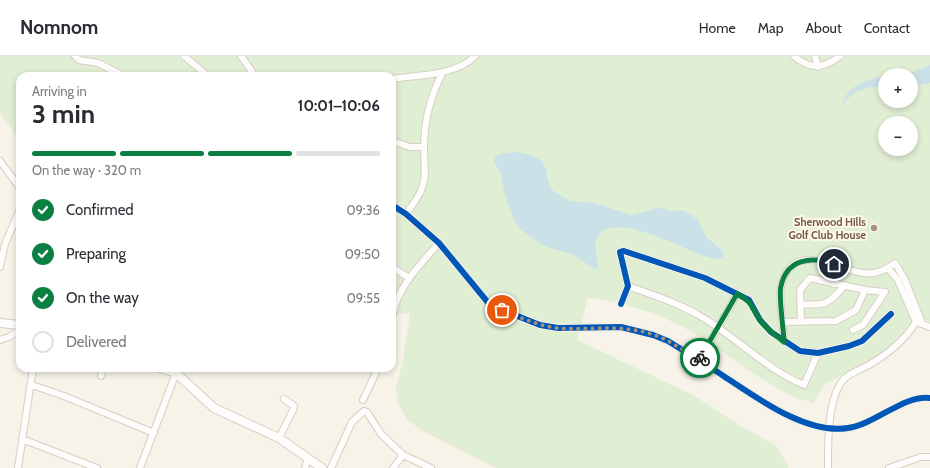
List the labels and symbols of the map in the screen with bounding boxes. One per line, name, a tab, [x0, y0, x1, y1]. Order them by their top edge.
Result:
place label: Sherwood Hills Golf Club House	[789, 215, 866, 242]
marker: Sherwood Hills Golf Club House	[869, 223, 879, 233]
pin	[817, 247, 851, 281]
pin	[485, 293, 519, 327]
courier	[680, 338, 720, 378]

